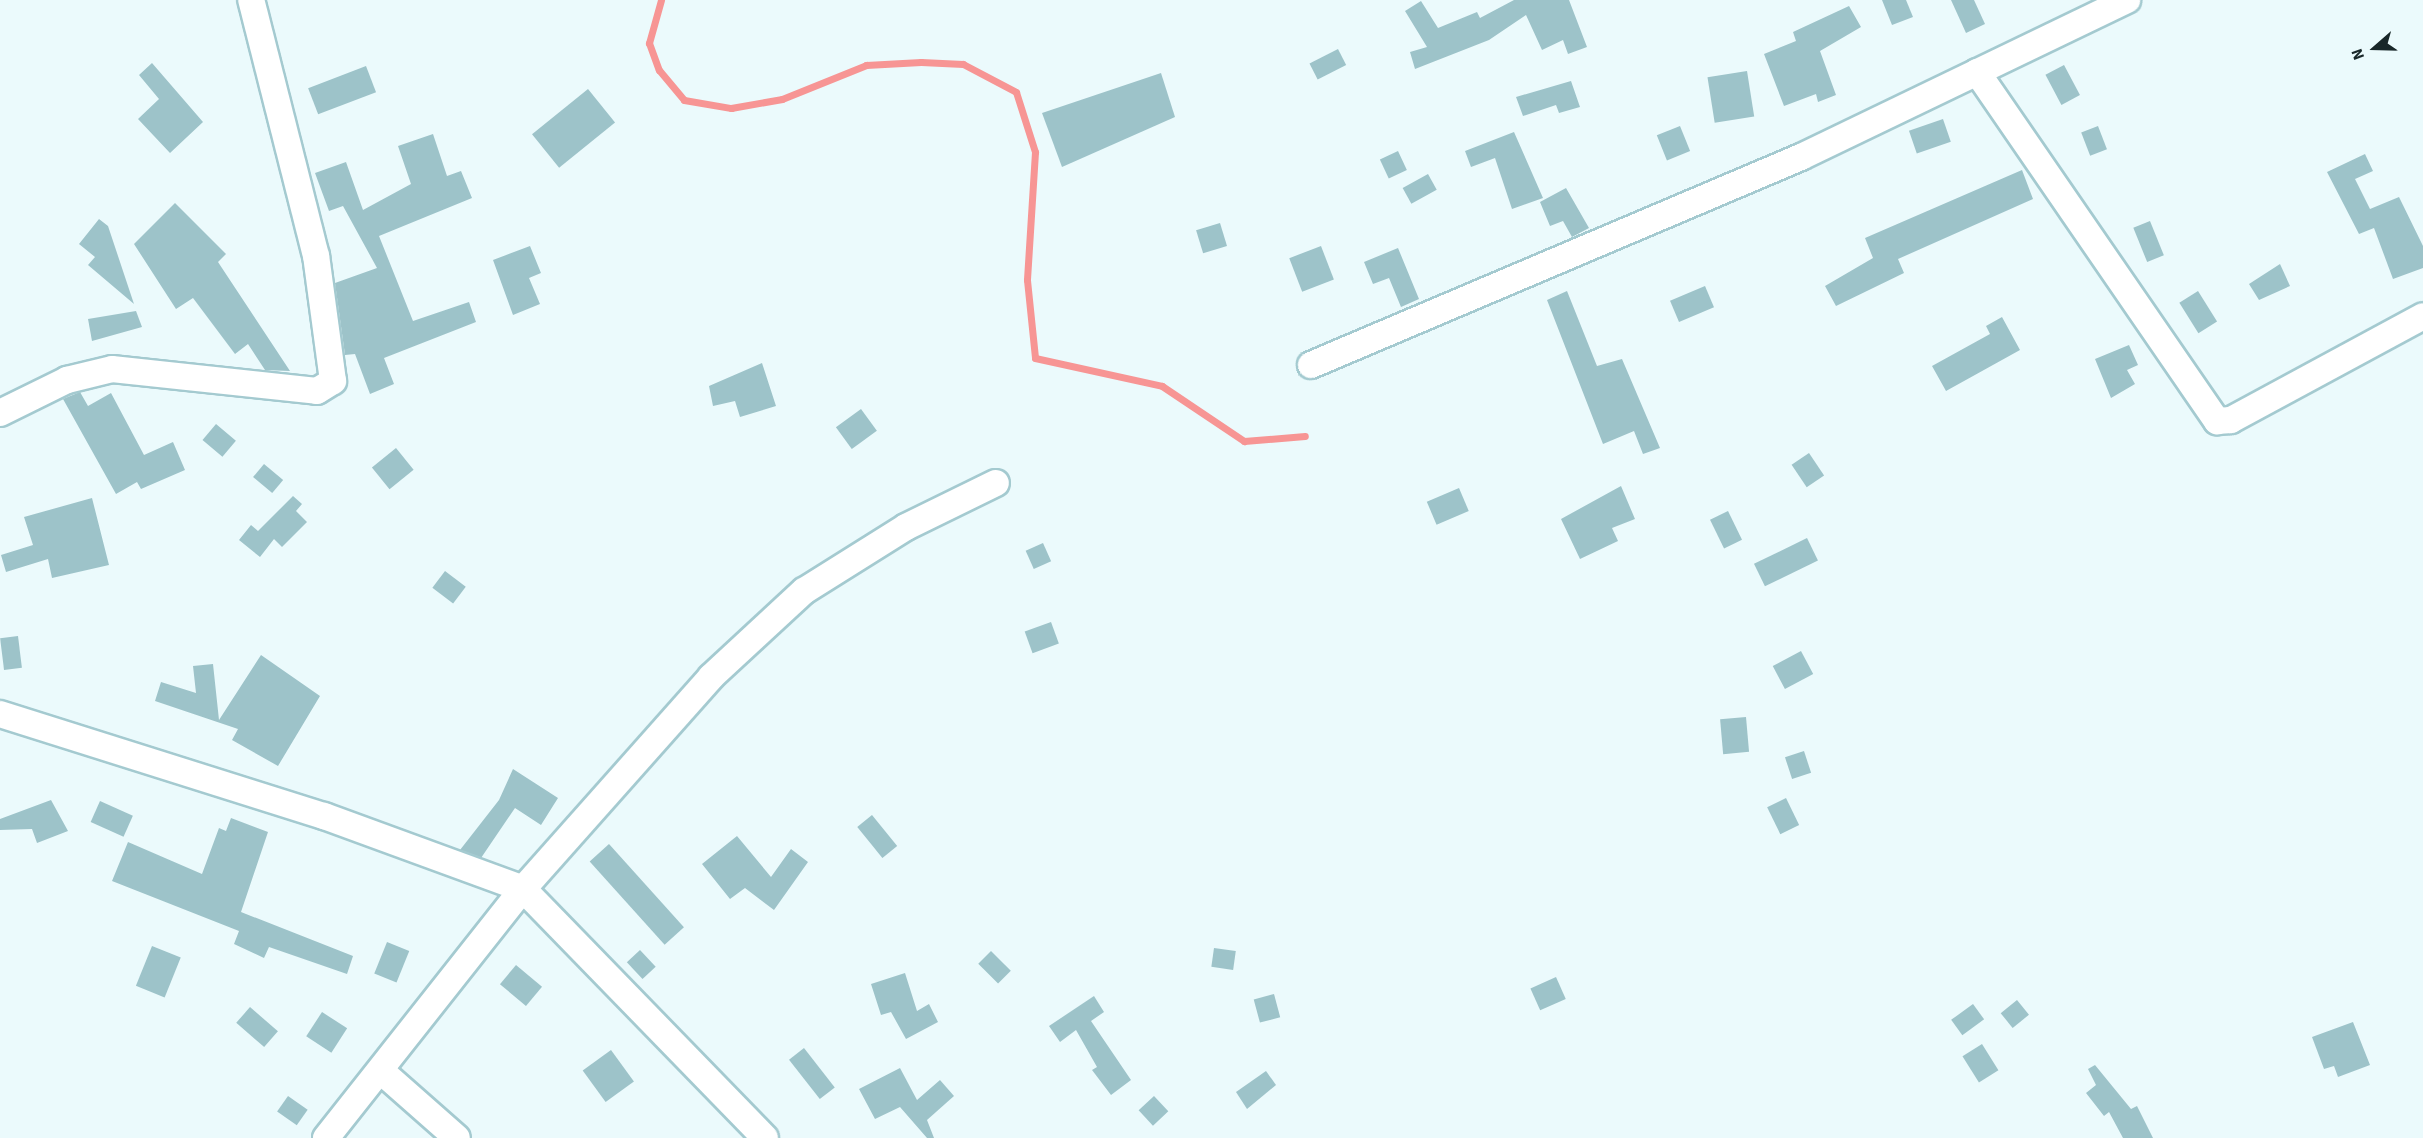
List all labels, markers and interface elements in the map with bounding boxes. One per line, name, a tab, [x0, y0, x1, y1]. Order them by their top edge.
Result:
north arrow	[2345, 18, 2405, 78]
text: N	[2346, 45, 2370, 63]

